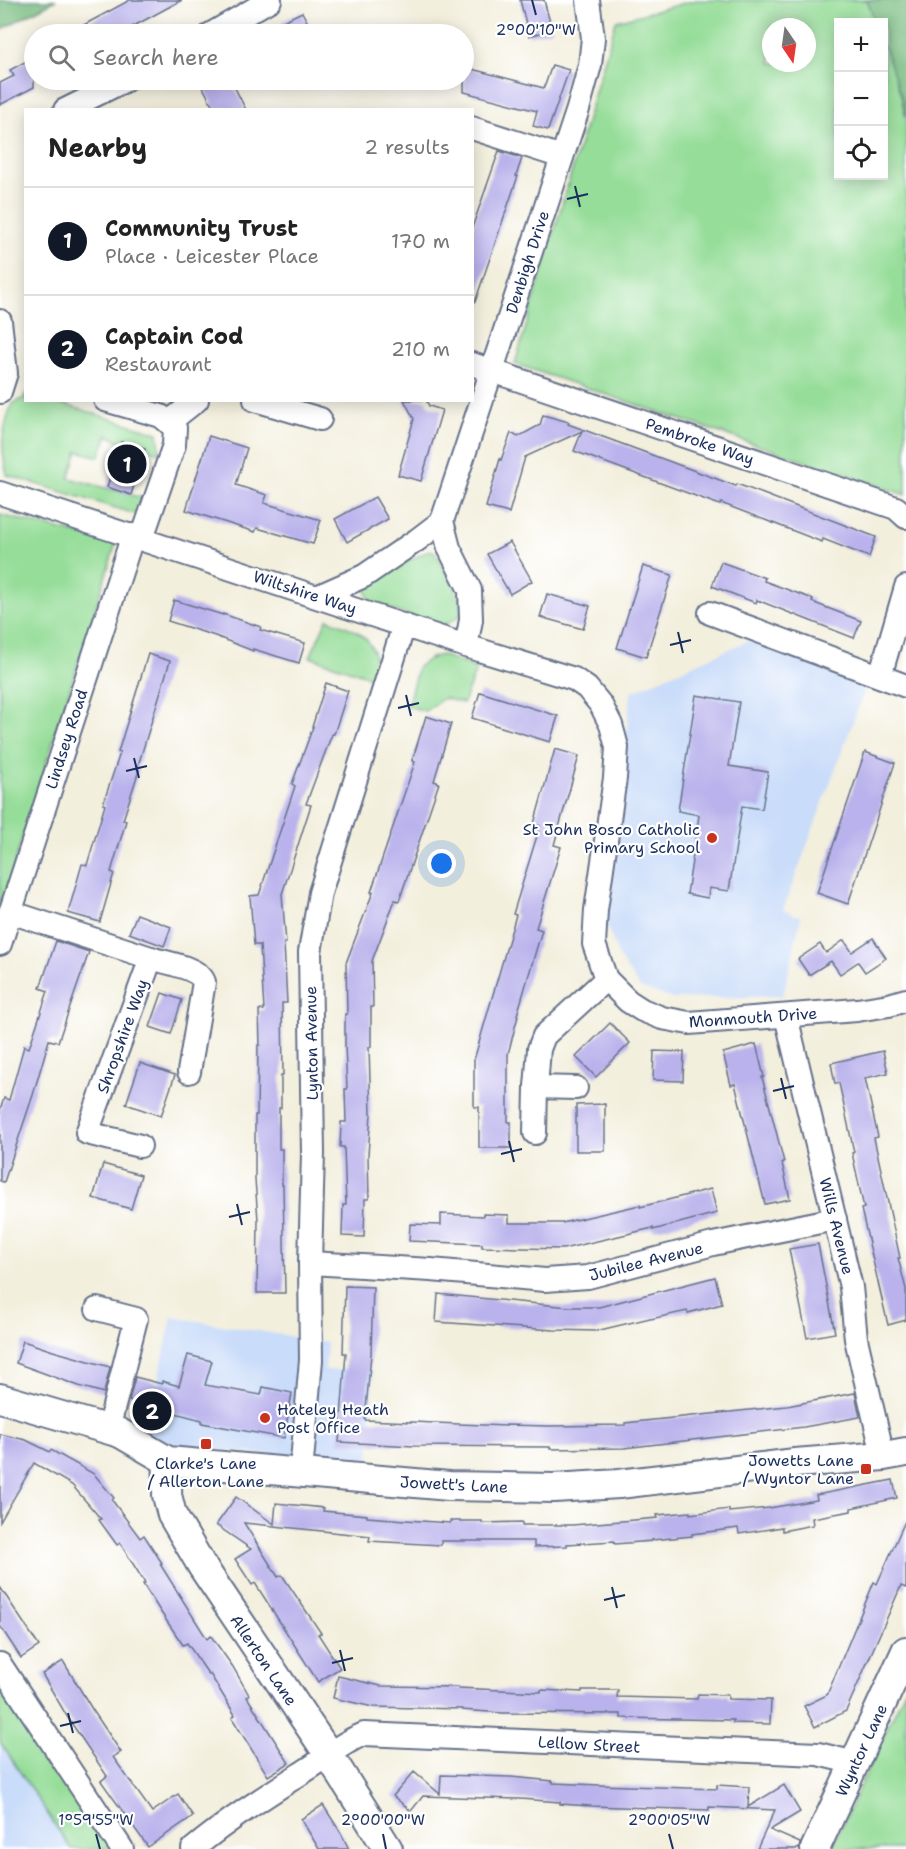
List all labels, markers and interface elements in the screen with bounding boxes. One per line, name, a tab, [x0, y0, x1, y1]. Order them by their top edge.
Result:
north arrow	[762, 18, 816, 72]
map controls	[834, 18, 888, 180]
button: +	[834, 18, 888, 72]
text: 2°00'10"W	[496, 20, 576, 40]
search box	[24, 24, 474, 90]
icon: search	[45, 41, 78, 74]
text: Search here	[93, 43, 219, 72]
button: −	[834, 72, 888, 126]
button: locate	[834, 126, 888, 180]
text: Nearby	[48, 130, 147, 165]
text: 2 results	[364, 134, 450, 160]
street label: Denbigh Drive	[501, 208, 554, 316]
text: Community Trust	[105, 214, 298, 243]
text: 1	[63, 228, 72, 254]
text: 170 m	[391, 228, 450, 254]
text: Place · Leicester Place	[105, 243, 319, 269]
text: Captain Cod	[105, 322, 243, 351]
text: 2	[61, 336, 75, 362]
text: 210 m	[391, 336, 450, 362]
text: Restaurant	[105, 351, 212, 377]
street label: Pembroke Way	[643, 413, 757, 470]
pin: 1	[108, 442, 146, 486]
street label: Wiltshire Way	[250, 566, 359, 619]
street label: Lindsey Road	[40, 687, 93, 792]
place label: St John Bosco Catholic Primary School	[523, 819, 700, 858]
marker: St John Bosco Catholic Primary School	[705, 831, 719, 845]
your location	[427, 849, 456, 878]
street label: Shropshire Way	[92, 976, 153, 1096]
street label: Lynton Avenue	[300, 985, 323, 1100]
street label: Monmouth Drive	[688, 1003, 818, 1032]
street label: Wills Avenue	[814, 1175, 859, 1277]
street label: Jubilee Avenue	[587, 1237, 705, 1286]
pin: 2	[132, 1388, 172, 1434]
place label: Hateley Heath Post Office	[277, 1399, 389, 1438]
marker: Hateley Heath Post Office	[258, 1411, 272, 1425]
marker: Clarke's Lane / Allerton Lane	[199, 1437, 213, 1451]
place label: Jowetts Lane / Wyntor Lane	[743, 1450, 854, 1489]
place label: Clarke's Lane / Allerton Lane	[148, 1453, 264, 1492]
marker: Jowetts Lane / Wyntor Lane	[859, 1462, 873, 1476]
street label: Jowett's Lane	[399, 1471, 509, 1498]
street label: Allerton Lane	[225, 1611, 302, 1710]
street label: Wyntor Lane	[831, 1700, 892, 1800]
street label: Lellow Street	[537, 1731, 641, 1758]
text: 1°59'55"W	[58, 1810, 134, 1830]
text: 2°00'00"W	[341, 1810, 425, 1830]
text: 2°00'05"W	[628, 1810, 710, 1830]

